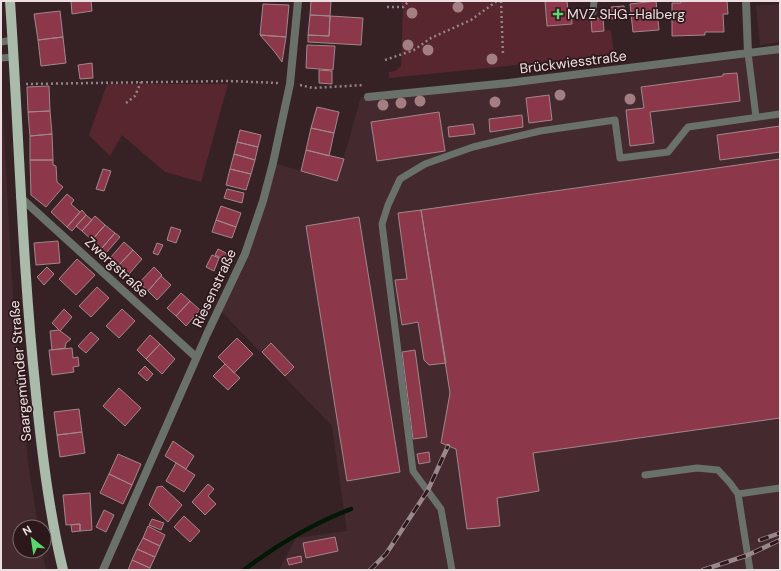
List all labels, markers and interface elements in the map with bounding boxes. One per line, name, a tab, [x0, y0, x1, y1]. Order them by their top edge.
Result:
place label: MVZ SHG-Halberg	[567, 5, 685, 23]
marker: MVZ SHG-Halberg	[552, 8, 564, 20]
street label: Brückwiesstraße	[518, 46, 628, 77]
street label: Zwergstraße	[81, 233, 153, 301]
street label: Riesenstraße	[188, 246, 240, 330]
street label: Saargemünder Straße	[5, 300, 35, 442]
north arrow	[12, 519, 52, 559]
text: N	[20, 522, 34, 538]

